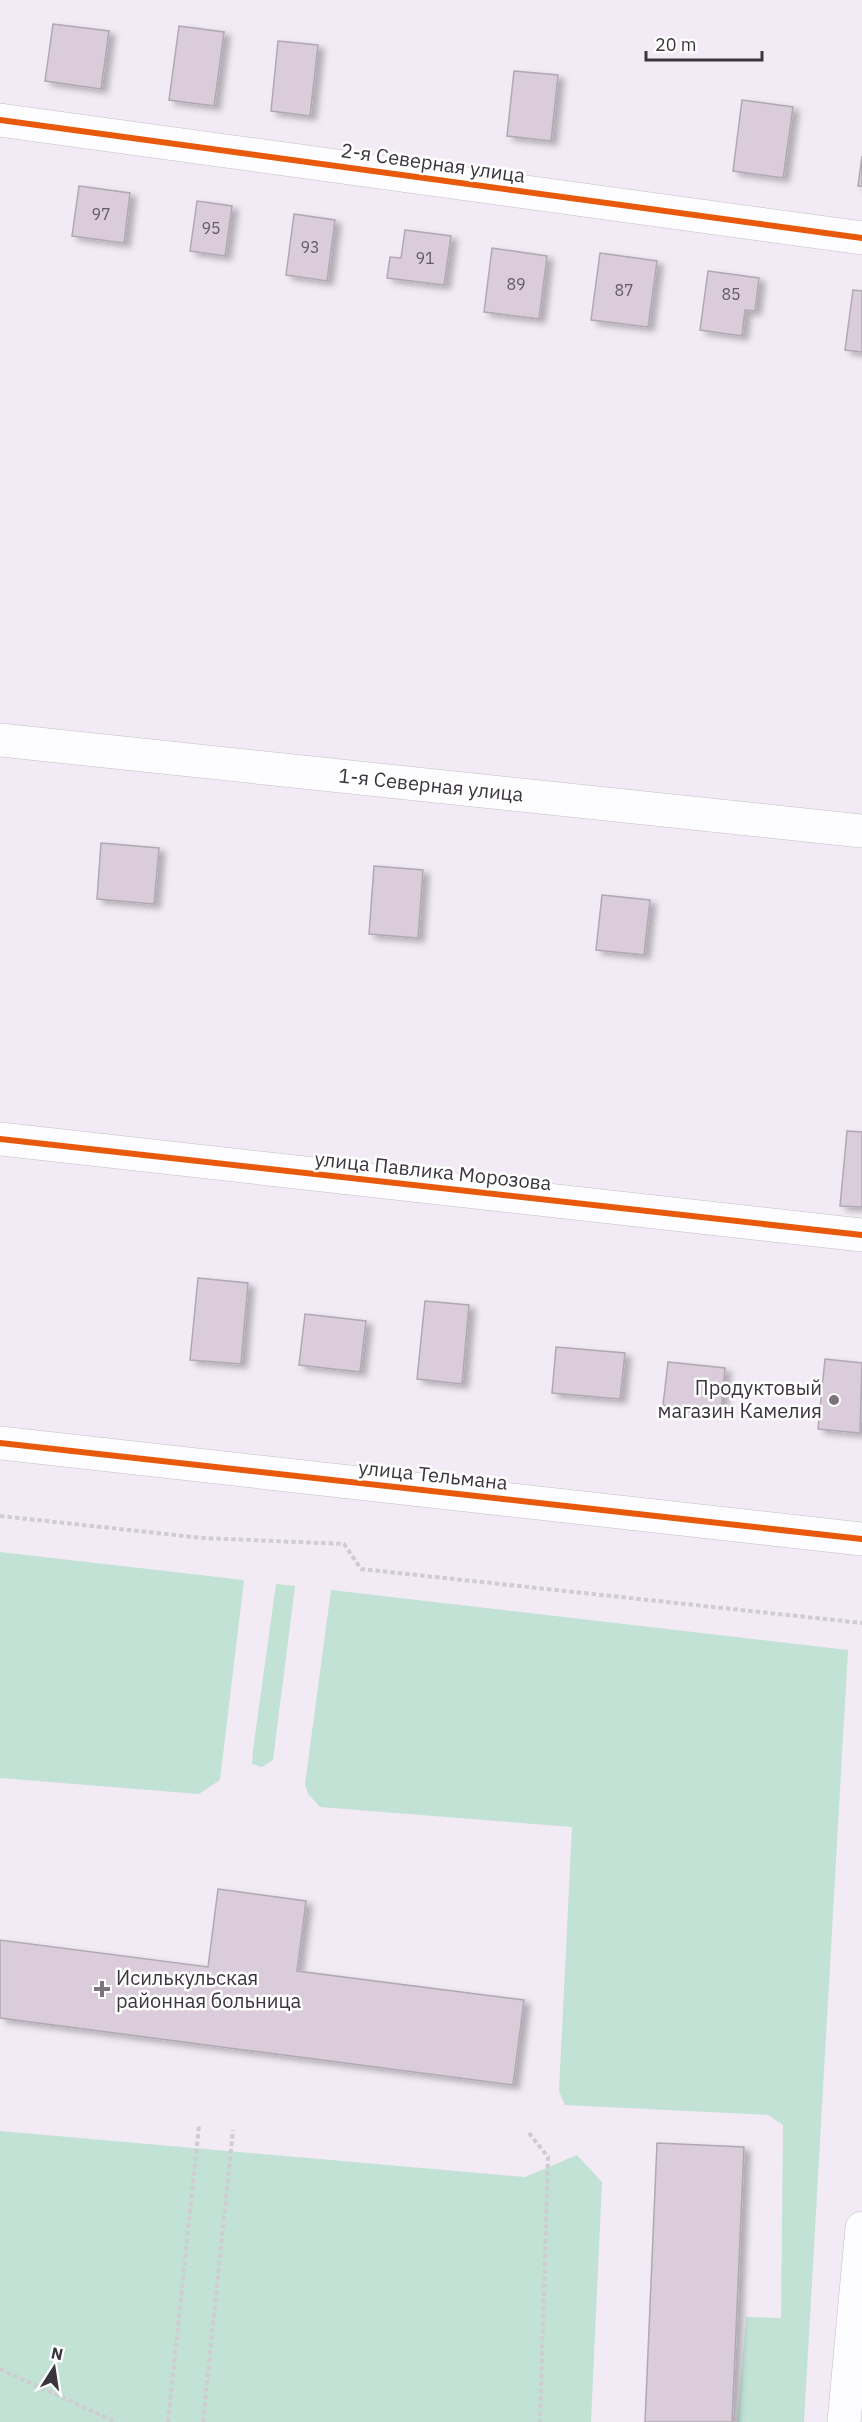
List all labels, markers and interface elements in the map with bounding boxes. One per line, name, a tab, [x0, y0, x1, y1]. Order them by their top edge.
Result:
scale bar	[646, 24, 762, 62]
text: 20 m	[655, 33, 697, 56]
street label: 2-я Северная улица	[339, 136, 527, 189]
house number: 97	[91, 204, 111, 224]
house number: 95	[201, 218, 221, 238]
house number: 93	[300, 237, 320, 257]
house number: 91	[415, 248, 435, 268]
house number: 89	[506, 274, 526, 294]
house number: 87	[614, 280, 634, 300]
house number: 85	[721, 284, 741, 304]
street label: 1-я Северная улица	[337, 761, 525, 808]
street label: улица Павлика Морозова	[313, 1145, 553, 1196]
place label: Продуктовый магазин Камелия	[658, 1374, 822, 1424]
marker: Продуктовый магазин Камелия	[827, 1393, 841, 1407]
street label: улица Тельмана	[357, 1453, 509, 1496]
place label: Исилькульская районная больница	[116, 1964, 301, 2014]
marker: Исилькульская районная больница	[93, 1980, 111, 1998]
north arrow	[24, 2338, 84, 2398]
text: N	[49, 2342, 65, 2364]

